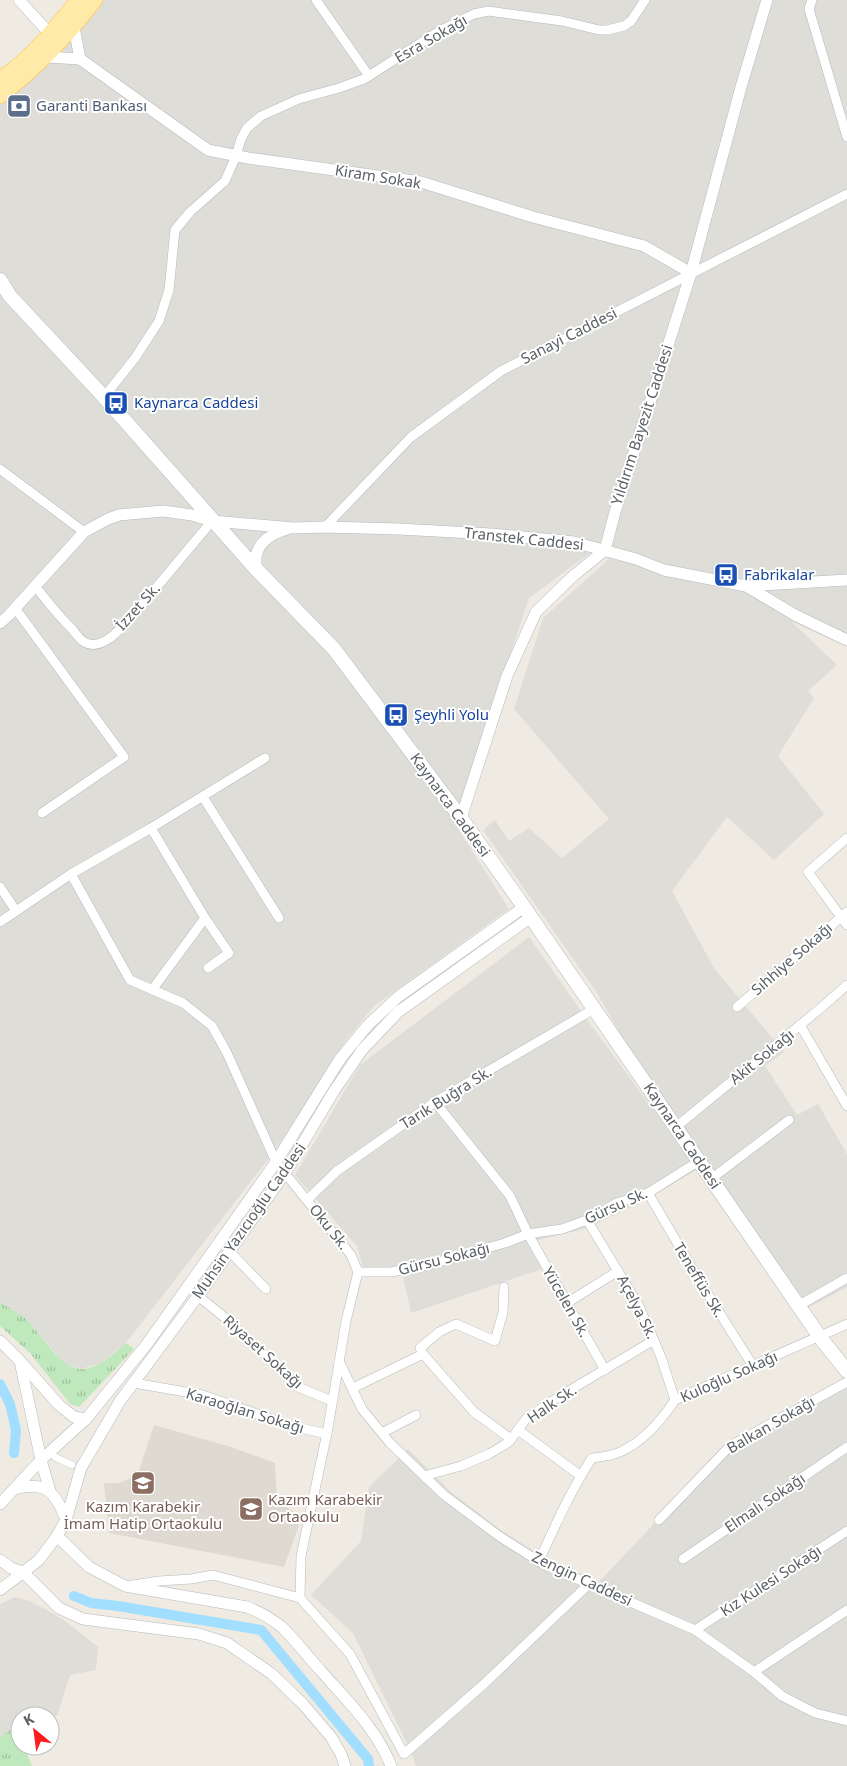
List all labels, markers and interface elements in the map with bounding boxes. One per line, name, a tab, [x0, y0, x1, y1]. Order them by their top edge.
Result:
street label: Esra Sokağı	[391, 9, 470, 67]
bank icon: Garanti Bankası	[6, 93, 32, 119]
place label: Garanti Bankası	[36, 95, 147, 115]
street label: Kiram Sokak	[334, 159, 423, 193]
street label: Sanayi Caddesi	[517, 302, 620, 368]
street label: Yıldırım Bayezit Caddesi	[606, 342, 676, 507]
bus stop icon: Kaynarca Caddesi	[103, 390, 129, 416]
place label: Kaynarca Caddesi	[134, 392, 258, 412]
street label: Transtek Caddesi	[463, 522, 585, 554]
bus stop icon: Fabrikalar	[713, 562, 739, 588]
place label: Fabrikalar	[744, 564, 814, 584]
street label: İzzet Sk.	[111, 578, 164, 634]
bus stop icon: Şeyhli Yolu	[383, 702, 409, 728]
place label: Şeyhli Yolu	[414, 704, 489, 724]
street label: Kaynarca Caddesi	[406, 748, 495, 861]
street label: Sıhhiye Sokağı	[747, 917, 836, 999]
street label: Akit Sokağı	[725, 1024, 798, 1088]
street label: Tarık Buğra Sk.	[396, 1061, 495, 1133]
street label: Kaynarca Caddesi	[640, 1078, 726, 1193]
street label: Muhsin Yazıcıoğlu Caddesi	[187, 1139, 310, 1302]
street label: Gürsu Sk.	[581, 1182, 650, 1228]
street label: Oku Sk.	[305, 1199, 354, 1253]
street label: Gürsu Sokağı	[396, 1237, 492, 1279]
street label: Teneffüs Sk.	[670, 1238, 730, 1321]
street label: Yücelen Sk.	[539, 1262, 595, 1341]
street label: Açelya Sk.	[613, 1271, 663, 1342]
street label: Riyaset Sokağı	[219, 1310, 308, 1393]
street label: Kuloğlu Sokağı	[677, 1346, 780, 1406]
street label: Halk Sk.	[523, 1379, 580, 1427]
street label: Karaoğlan Sokağı	[184, 1383, 307, 1438]
street label: Balkan Sokağı	[723, 1391, 818, 1457]
street label: Elmalı Sokağı	[720, 1468, 809, 1536]
school or university icon: Kazım Karabekir İmam Hatip Ortaokulu	[130, 1470, 156, 1496]
place label: Kazım Karabekir Ortaokulu	[268, 1489, 382, 1526]
place label: Kazım Karabekir İmam Hatip Ortaokulu	[64, 1496, 222, 1533]
school or university icon: Kazım Karabekir Ortaokulu	[238, 1496, 264, 1522]
street label: Kız Kulesi Sokağı	[716, 1540, 825, 1620]
street label: Zengin Caddesi	[529, 1546, 636, 1610]
north arrow	[10, 1706, 60, 1756]
text: K	[20, 1708, 38, 1730]

